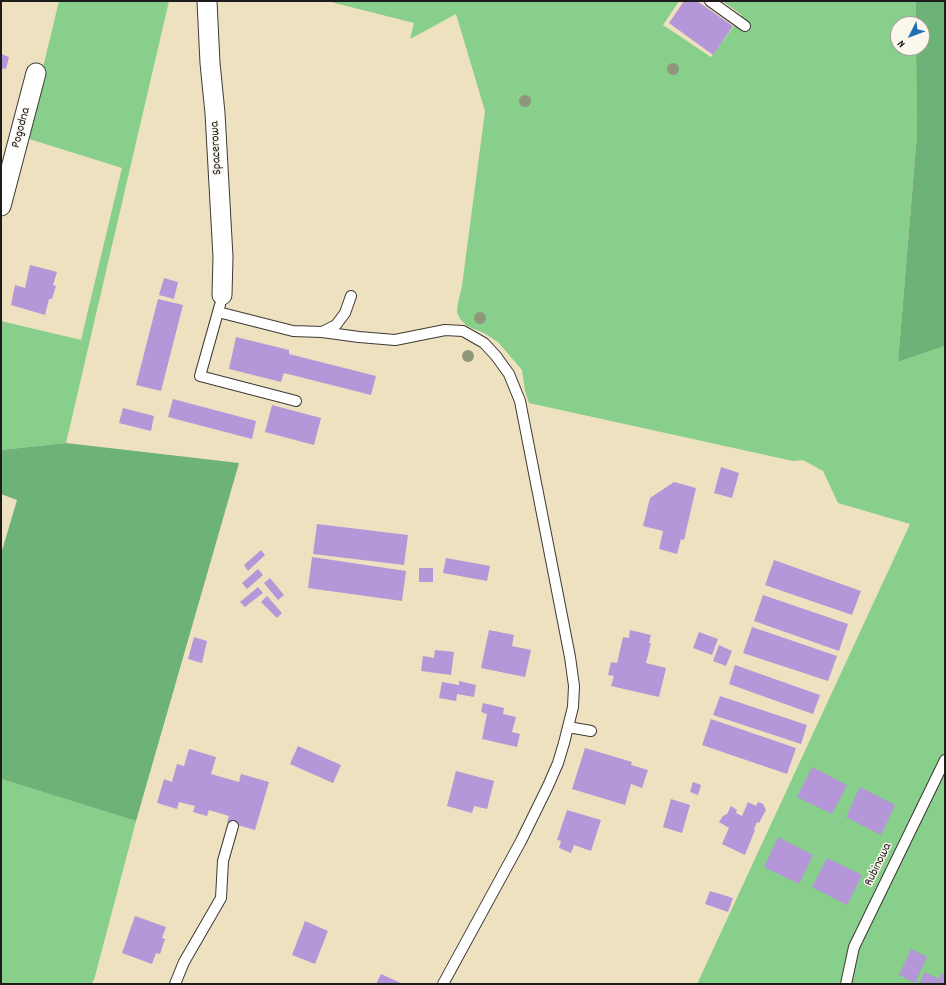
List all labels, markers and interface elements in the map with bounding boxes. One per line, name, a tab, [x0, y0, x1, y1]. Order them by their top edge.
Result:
north arrow	[890, 16, 930, 56]
text: N	[894, 36, 910, 51]
street label: Pogodna	[9, 106, 35, 150]
street label: Spacerowa	[208, 121, 226, 175]
street label: Rubinowa	[862, 841, 896, 889]

